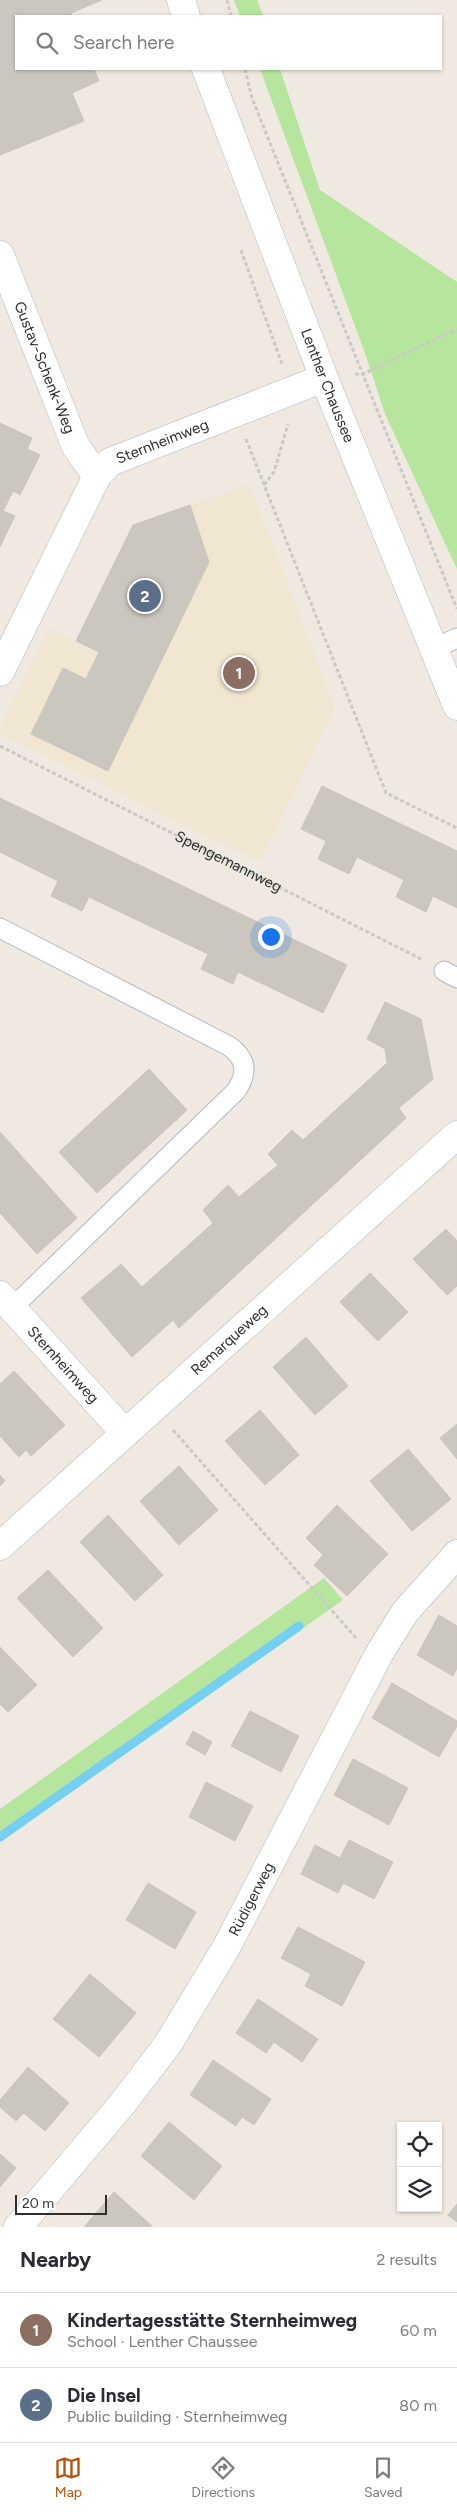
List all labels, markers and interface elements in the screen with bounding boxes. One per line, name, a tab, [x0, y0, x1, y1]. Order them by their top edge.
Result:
search box	[15, 15, 442, 70]
icon: search	[33, 29, 61, 57]
text: Search here	[73, 31, 175, 54]
street label: Gustav-Schenk-Weg	[10, 299, 79, 436]
street label: Lenther Chaussee	[297, 326, 358, 445]
street label: Sternheimweg	[113, 415, 211, 468]
pin: 2	[129, 577, 161, 615]
pin: 1	[223, 654, 255, 692]
street label: Spengemannweg	[172, 827, 285, 896]
your location	[258, 924, 284, 950]
street label: Remarqueweg	[187, 1301, 271, 1379]
street label: Sternheimweg	[24, 1322, 103, 1407]
street label: Rüdigerweg	[225, 1859, 278, 1939]
map controls	[397, 2122, 442, 2212]
button: locate	[397, 2122, 442, 2167]
button: layers	[397, 2167, 442, 2212]
scale bar	[15, 2192, 108, 2215]
text: 20 m	[22, 2195, 54, 2212]
text: Nearby	[20, 2247, 91, 2272]
text: 2 results	[377, 2250, 437, 2269]
text: Kindertagesstätte Sternheimweg	[67, 2309, 357, 2332]
text: 1	[33, 2321, 39, 2340]
text: 60 m	[400, 2321, 437, 2340]
text: School · Lenther Chaussee	[67, 2332, 257, 2351]
text: Die Insel	[67, 2384, 141, 2407]
text: 2	[31, 2396, 41, 2415]
text: 80 m	[399, 2396, 437, 2415]
text: Public building · Sternheimweg	[67, 2407, 288, 2426]
tab: Map	[54, 2454, 82, 2501]
tab: Directions	[191, 2454, 255, 2501]
tab: Saved	[364, 2454, 403, 2501]

